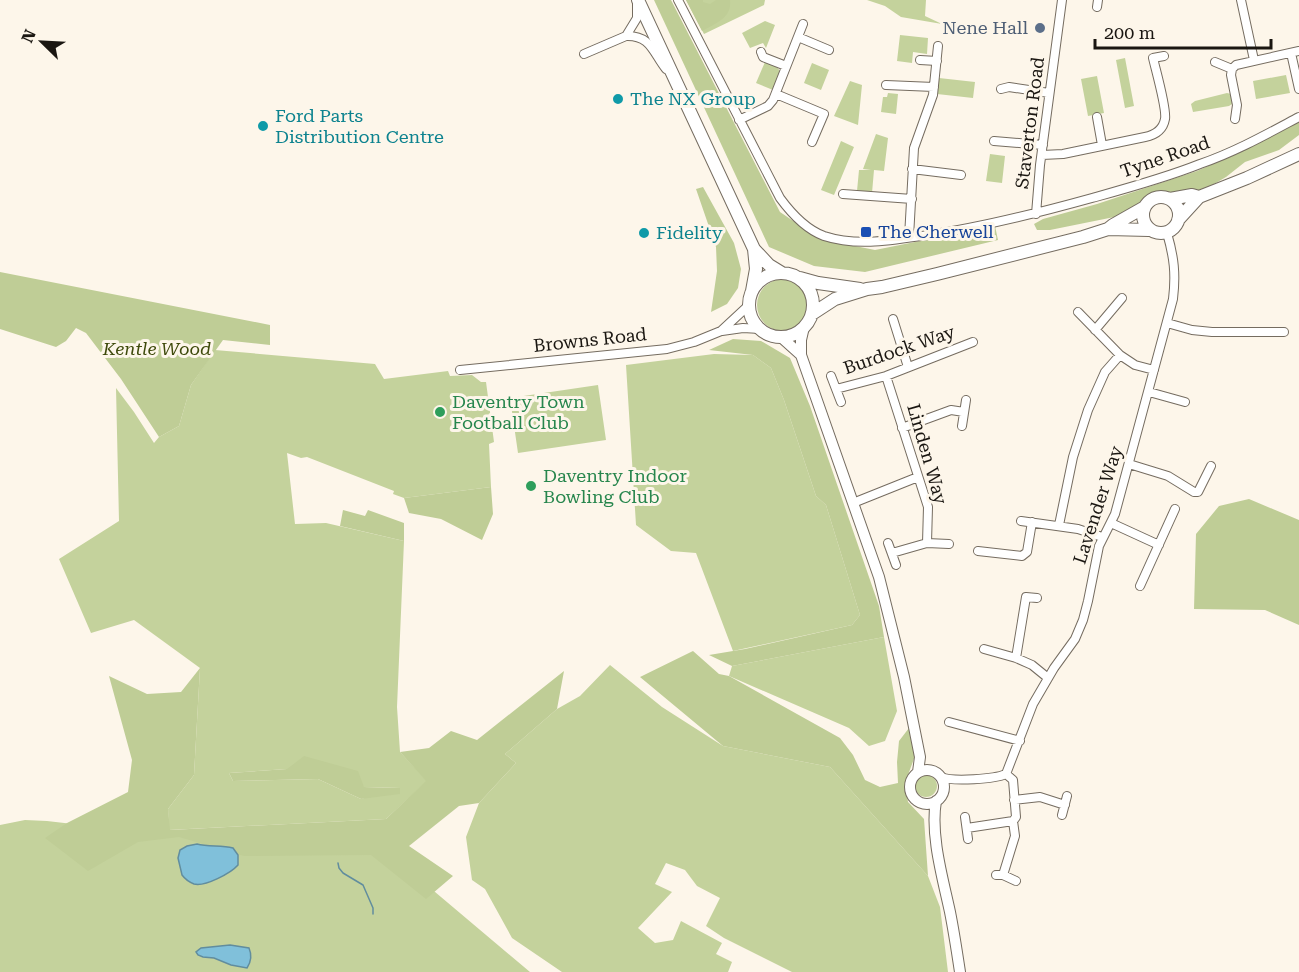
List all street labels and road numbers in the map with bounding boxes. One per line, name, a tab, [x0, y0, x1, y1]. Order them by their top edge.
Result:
street label: Staverton Road	[1011, 55, 1048, 190]
street label: Tyne Road	[1117, 131, 1213, 182]
street label: Burdock Way	[840, 321, 958, 378]
street label: Browns Road	[532, 323, 648, 356]
street label: Linden Way	[903, 401, 952, 507]
street label: Lavender Way	[1069, 443, 1127, 567]

